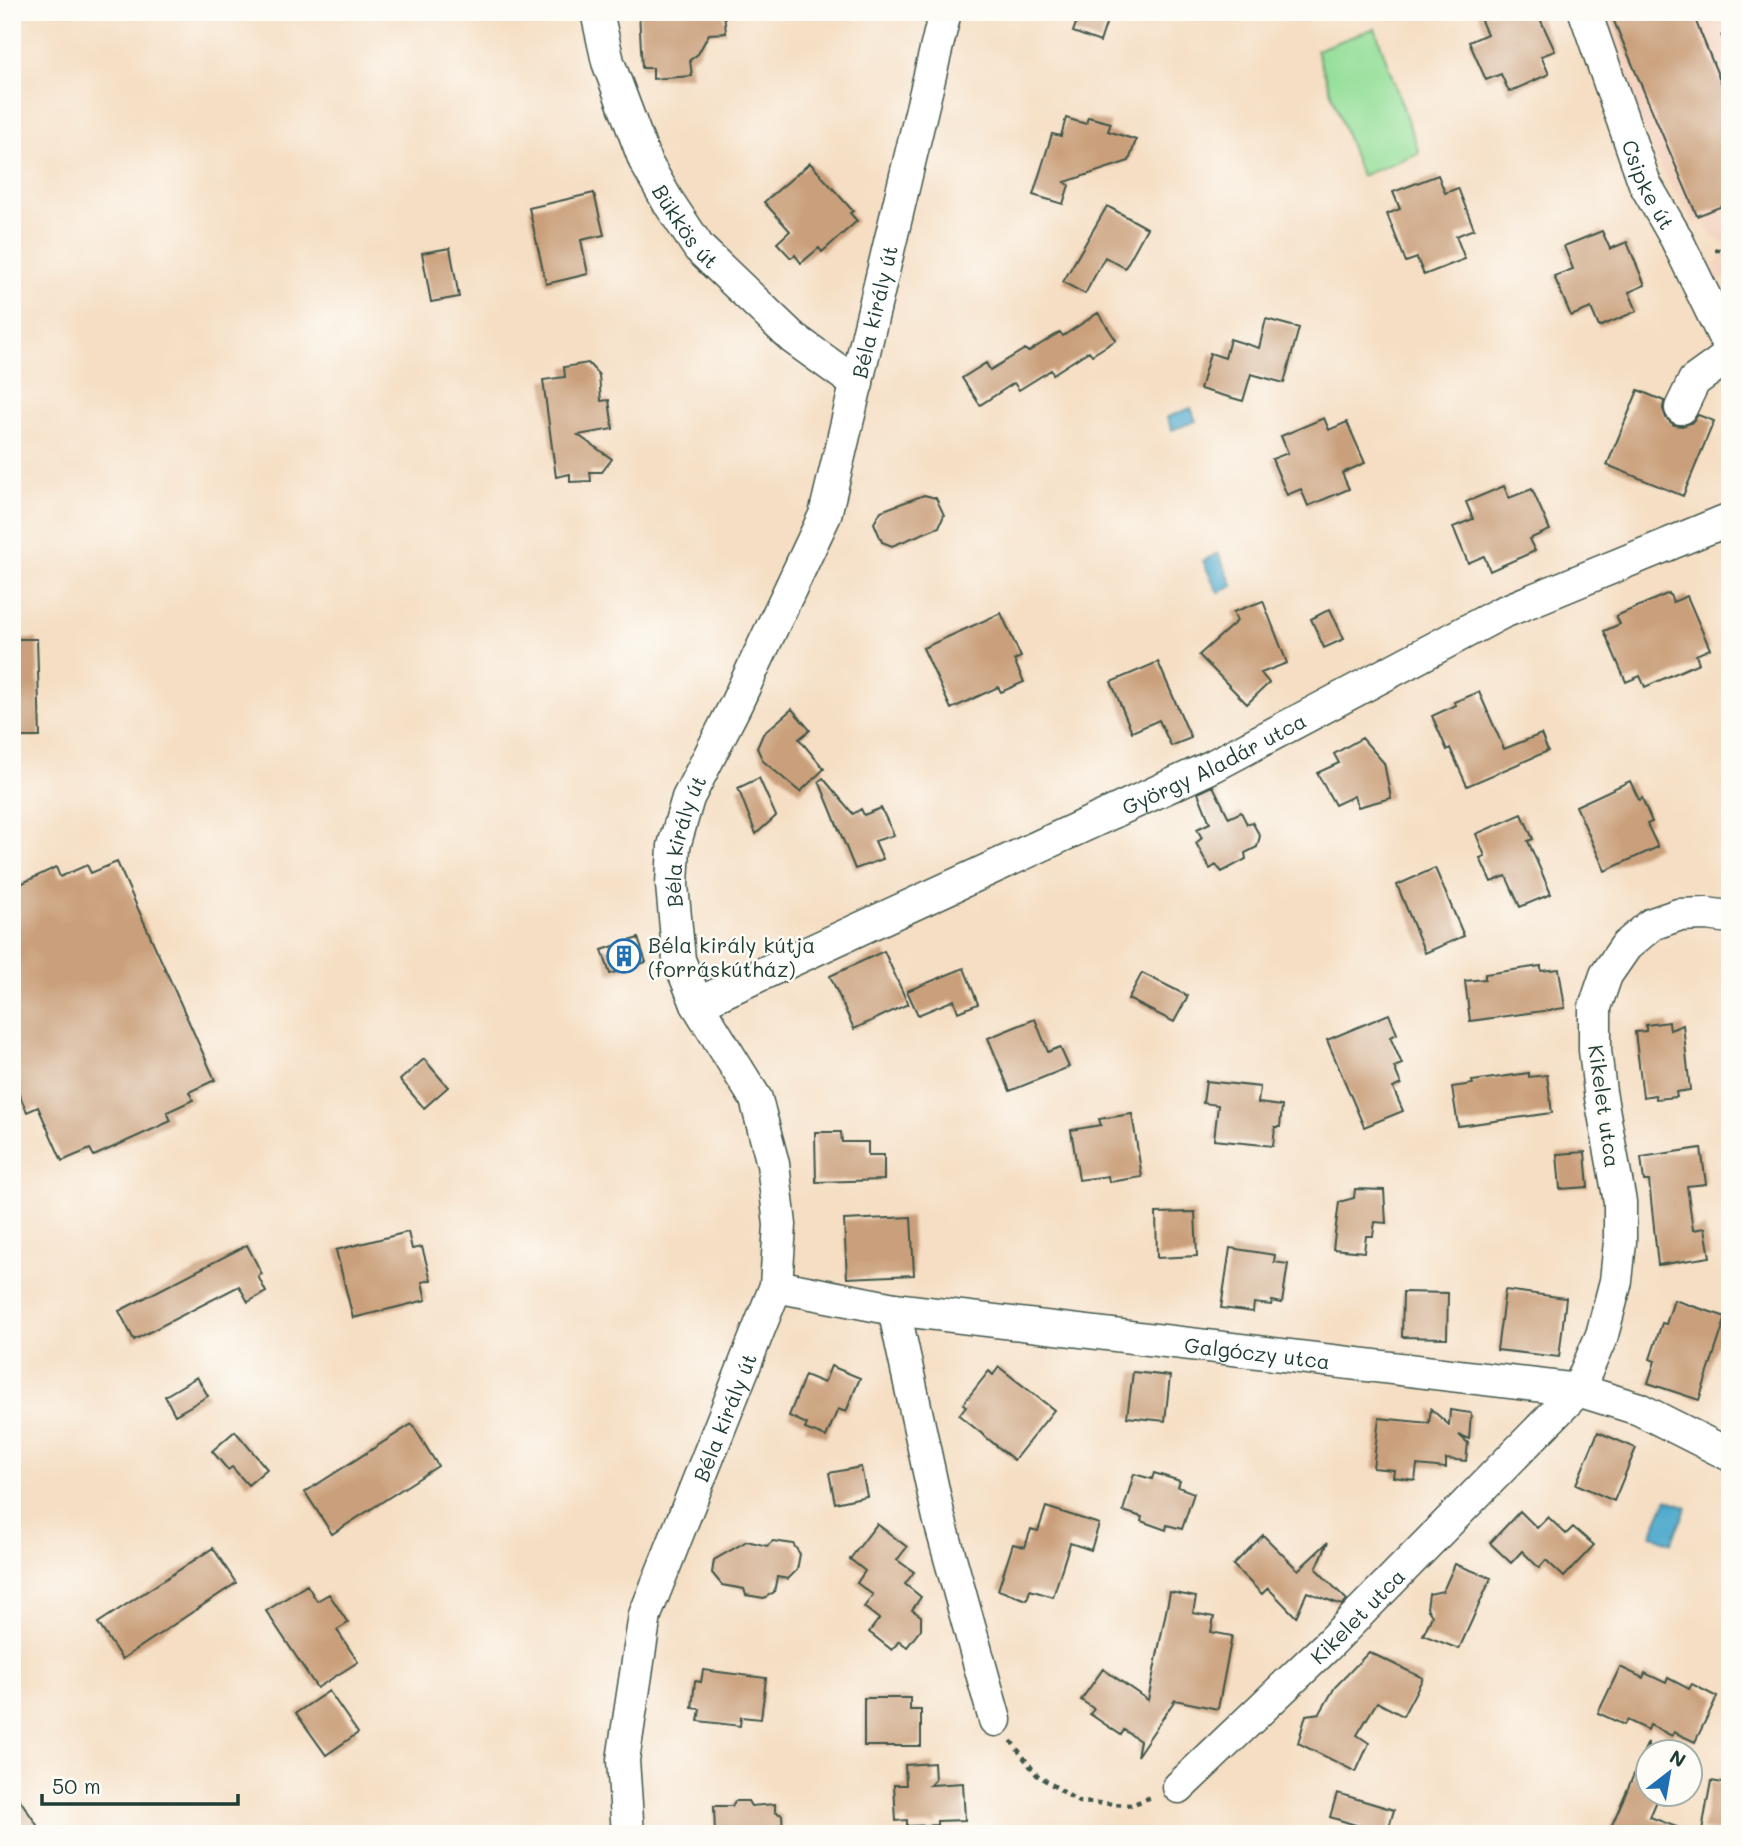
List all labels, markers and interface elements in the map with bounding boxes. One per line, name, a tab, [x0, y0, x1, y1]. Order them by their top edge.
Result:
street label: Csipke út	[1617, 136, 1682, 234]
street label: Bükkös út	[647, 179, 725, 274]
street label: Béla király út	[845, 242, 902, 381]
street label: György Aladár utca	[1117, 706, 1310, 820]
street label: Béla király út	[658, 770, 711, 909]
place label: Béla király kútja (forráskútház)	[648, 931, 815, 982]
building icon: Béla király kútja (forráskútház)	[605, 937, 643, 975]
street label: Kikelet utca	[1583, 1043, 1627, 1169]
street label: Galgóczy utca	[1183, 1330, 1332, 1374]
street label: Béla király út	[686, 1349, 762, 1485]
street label: Kikelet utca	[1304, 1562, 1410, 1669]
north arrow	[1634, 1738, 1704, 1808]
text: N	[1665, 1744, 1691, 1772]
scale bar	[42, 1762, 238, 1806]
text: 50 m	[52, 1772, 101, 1799]

